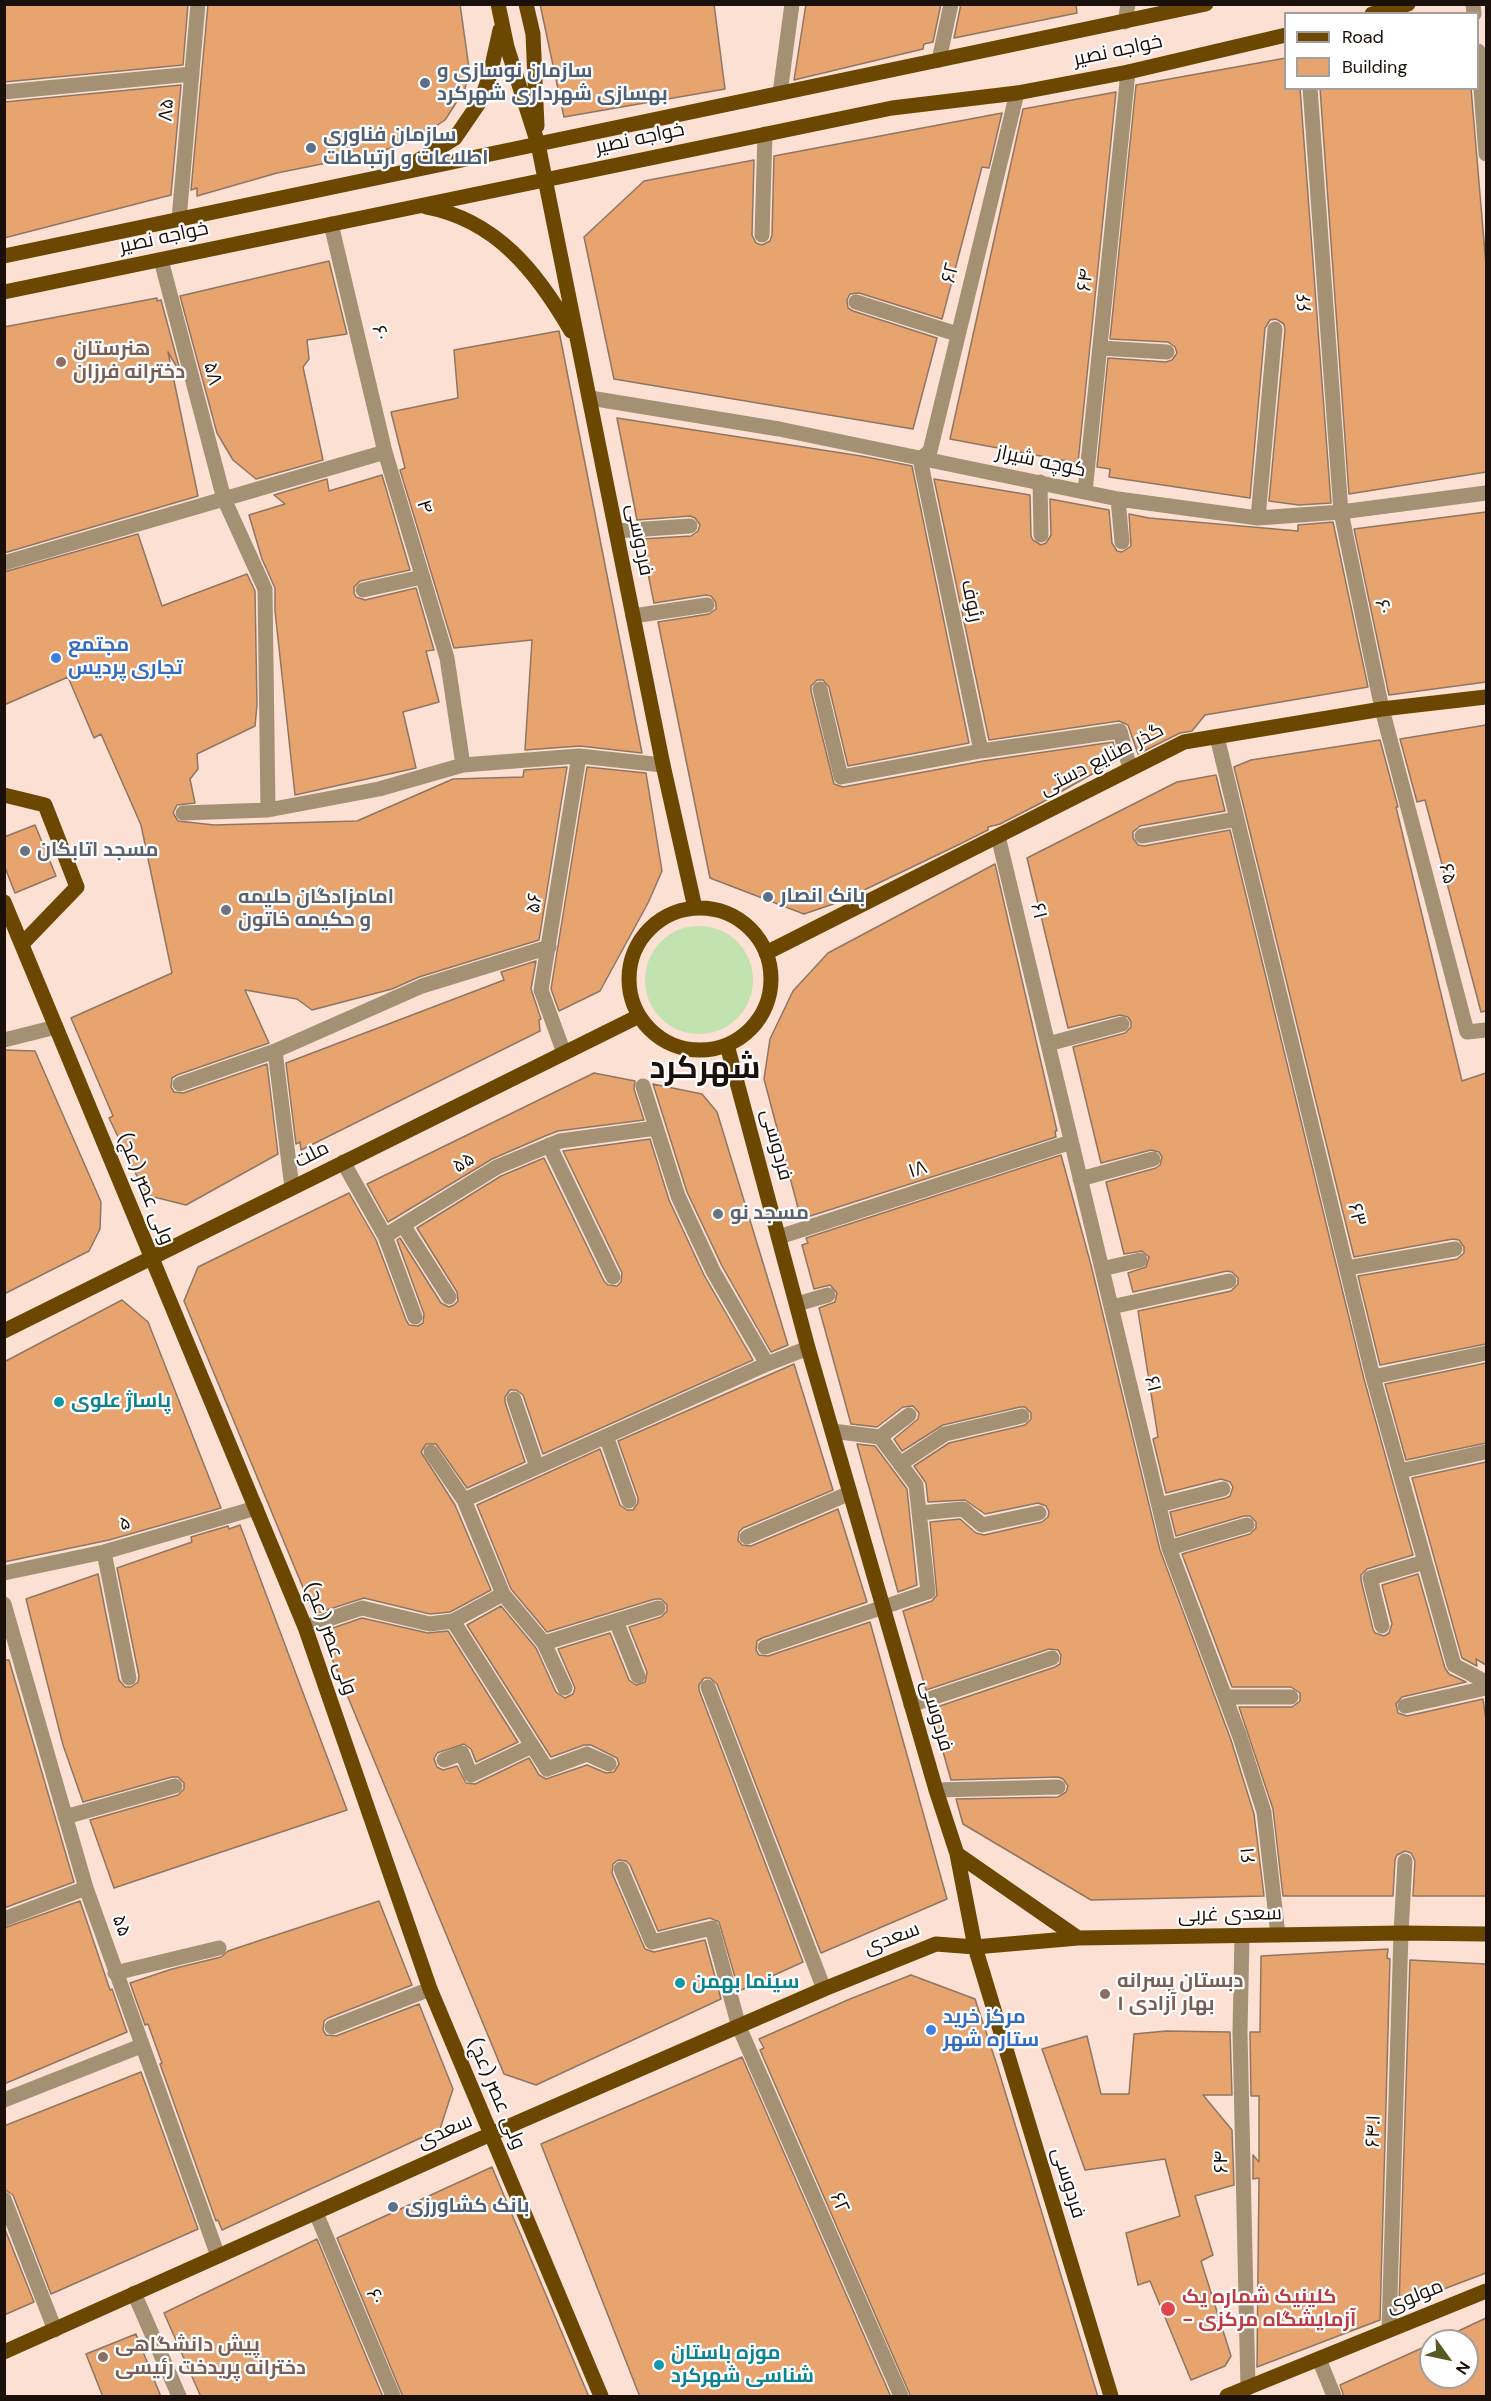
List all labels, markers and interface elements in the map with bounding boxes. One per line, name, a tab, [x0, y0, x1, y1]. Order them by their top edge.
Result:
legend	[1284, 12, 1479, 90]
text: Road	[1342, 25, 1384, 49]
street label: خواجه نصیر	[1071, 30, 1165, 72]
text: Building	[1342, 55, 1407, 79]
place label: سازمان نوسازی و بهسازی شهرداری شهرکرد	[437, 60, 668, 107]
marker: سازمان نوسازی و بهسازی شهرداری شهرکرد	[418, 76, 432, 90]
street label: ۸۵	[154, 97, 180, 123]
street label: خواجه نصیر	[593, 118, 687, 160]
place label: سازمان فناوری اطلاعات و ارتباطات	[323, 124, 488, 171]
marker: سازمان فناوری اطلاعات و ارتباطات	[304, 141, 318, 155]
street label: خواجه نصیر	[117, 217, 211, 259]
street label: ۶۲	[937, 260, 965, 286]
street label: ۶۴	[1073, 267, 1099, 293]
street label: ۶۶	[1292, 292, 1318, 312]
street label: ۶۰	[366, 323, 392, 343]
place label: هنرستان دخترانه فرزان	[73, 338, 185, 385]
marker: هنرستان دخترانه فرزان	[54, 355, 68, 369]
street label: ۵۸	[197, 360, 227, 388]
street label: کوچه شیراز	[994, 441, 1088, 483]
street label: ۴	[411, 497, 437, 517]
street label: فردوسی	[620, 502, 658, 578]
street label: رئوف	[955, 578, 987, 624]
street label: ۶۰	[1369, 597, 1395, 617]
place label: مجتمع تجاری پردیس	[68, 634, 183, 681]
marker: مجتمع تجاری پردیس	[49, 651, 63, 665]
street label: گذر صنایع دستی	[1036, 718, 1168, 802]
place label: مسجد اتابکان	[37, 839, 159, 863]
marker: مسجد اتابکان	[18, 844, 32, 858]
street label: ۶۵	[1433, 861, 1461, 887]
place label: بانک انصار	[780, 885, 865, 909]
place label: امامزادگان حلیمه و حکیمه خاتون	[238, 886, 394, 933]
marker: بانک انصار	[761, 890, 775, 904]
street label: ۵۶	[522, 891, 548, 915]
street label: ۶۱	[1024, 900, 1052, 922]
marker: امامزادگان حلیمه و حکیمه خاتون	[219, 903, 233, 917]
district label: شهرکرد	[649, 1051, 761, 1089]
street label: فردوسی	[755, 1107, 797, 1183]
street label: ولی عصر (عج)	[112, 1130, 178, 1248]
street label: ملت	[291, 1136, 333, 1174]
street label: ۵۵	[448, 1147, 480, 1179]
street label: ۱۸	[905, 1156, 931, 1184]
street label: ۶۳	[1342, 1201, 1370, 1229]
place label: مسجد نو	[730, 1202, 809, 1226]
marker: مسجد نو	[711, 1207, 725, 1221]
street label: ۶۱	[1138, 1373, 1166, 1395]
place label: پاساژ علوی	[71, 1390, 171, 1414]
marker: پاساژ علوی	[52, 1395, 66, 1409]
street label: ۵	[116, 1511, 134, 1537]
street label: ولی عصر (عج)	[299, 1579, 361, 1699]
street label: فردوسی	[914, 1678, 958, 1754]
street label: ۶۱	[1236, 1846, 1262, 1864]
street label: سعدی غربی	[1178, 1902, 1282, 1928]
street label: ۵۵	[106, 1912, 136, 1940]
street label: سعدی	[861, 1917, 923, 1961]
place label: دبستان پسرانه بهار آزادی ۱	[1117, 1970, 1243, 2017]
place label: سینما بهمن	[692, 1971, 799, 1995]
marker: سینما بهمن	[673, 1976, 687, 1990]
marker: دبستان پسرانه بهار آزادی ۱	[1098, 1987, 1112, 2001]
place label: مرکز خرید ستاره شهر	[943, 2006, 1039, 2053]
marker: مرکز خرید ستاره شهر	[924, 2023, 938, 2037]
street label: ولی عصر (عج)	[462, 2035, 530, 2153]
street label: سعدی	[414, 2109, 476, 2155]
street label: ۶۴.۱	[1361, 2114, 1387, 2148]
street label: فردوسی	[1046, 2145, 1090, 2221]
street label: ۶۴	[1210, 2150, 1234, 2174]
street label: ۶۲	[824, 2189, 854, 2217]
place label: بانک کشاورزی	[405, 2195, 529, 2219]
marker: بانک کشاورزی	[386, 2200, 400, 2214]
street label: مولوی	[1383, 2275, 1447, 2319]
street label: ۶۰	[360, 2286, 388, 2308]
place label: کلینیک شماره یک - آزمایشگاه مرکزی	[1182, 2286, 1356, 2333]
marker: کلینیک شماره یک - آزمایشگاه مرکزی	[1159, 2300, 1177, 2318]
north arrow	[1419, 2329, 1479, 2389]
place label: پیش دانشگاهی دخترانه پریدخت رئیسی	[115, 2334, 306, 2381]
place label: موزه باستان شناسی شهرکرد	[671, 2342, 814, 2389]
marker: پیش دانشگاهی دخترانه پریدخت رئیسی	[96, 2350, 110, 2364]
text: N	[1451, 2357, 1475, 2379]
marker: موزه باستان شناسی شهرکرد	[652, 2358, 666, 2372]

